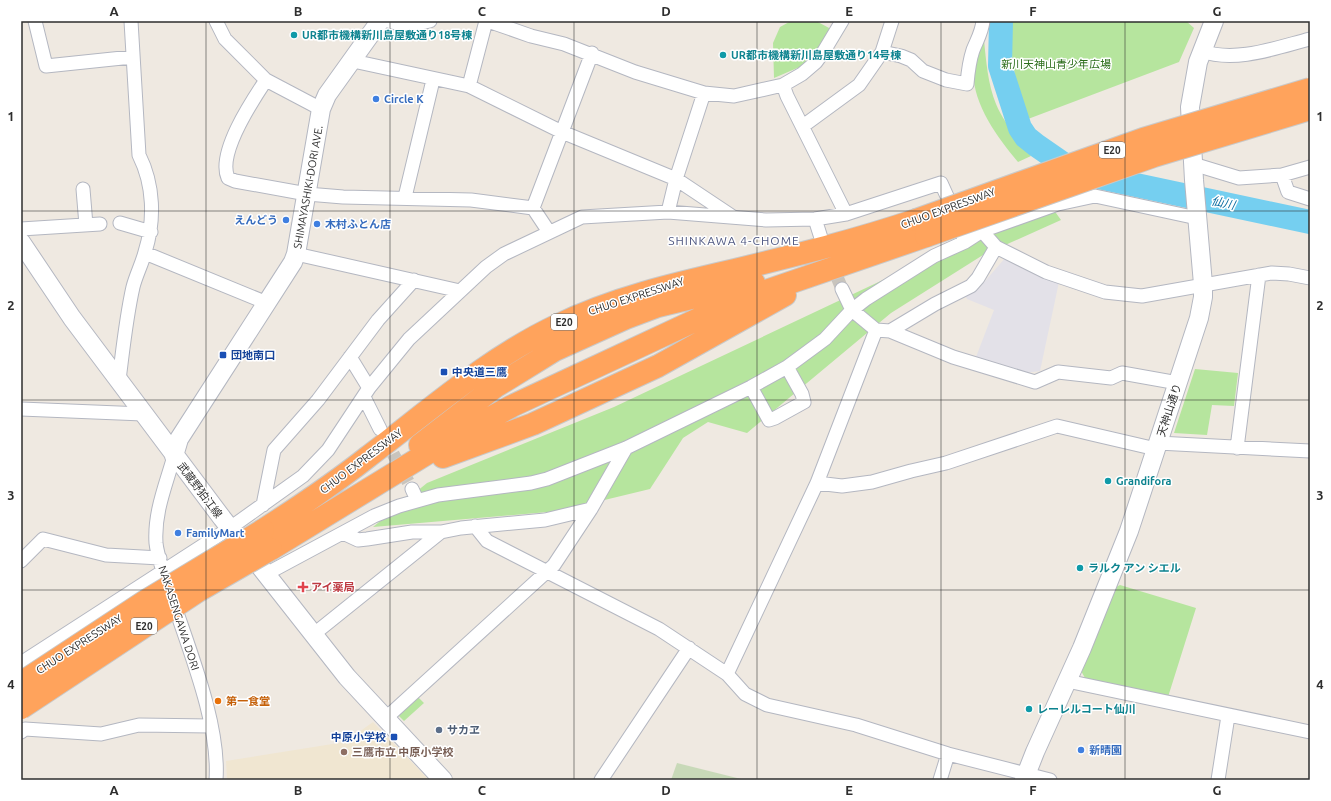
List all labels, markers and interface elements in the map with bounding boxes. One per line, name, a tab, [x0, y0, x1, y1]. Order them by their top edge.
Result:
text: A	[109, 4, 119, 18]
text: B	[294, 4, 303, 18]
text: C	[478, 4, 487, 18]
text: D	[661, 4, 671, 18]
text: E	[845, 4, 853, 18]
text: F	[1029, 4, 1037, 18]
text: G	[1213, 4, 1222, 18]
place label: UR都市機構新川島屋敷通り18号棟	[302, 29, 472, 41]
marker: UR都市機構新川島屋敷通り18号棟	[289, 30, 299, 40]
place label: UR都市機構新川島屋敷通り14号棟	[731, 49, 901, 61]
marker: UR都市機構新川島屋敷通り14号棟	[718, 50, 728, 60]
park label: 新川天神山青少年広場	[1001, 58, 1111, 70]
place label: Circle K	[384, 93, 424, 105]
marker: Circle K	[371, 94, 381, 104]
text: 1	[7, 109, 15, 123]
text: 1	[1316, 109, 1324, 123]
street label: SHIMAYASHIKI-DORI AVE.	[291, 124, 325, 250]
road number: E20	[1099, 142, 1125, 158]
street label: CHUO EXPRESSWAY	[899, 185, 998, 231]
water label: 仙川	[1210, 194, 1238, 212]
place label: えんどう	[234, 214, 278, 226]
marker: えんどう	[281, 215, 291, 225]
place label: 木村ふとん店	[325, 218, 391, 230]
marker: 木村ふとん店	[312, 219, 322, 229]
district label: SHINKAWA 4-CHOME	[668, 234, 800, 247]
street label: CHUO EXPRESSWAY	[587, 275, 686, 317]
text: 2	[7, 298, 15, 312]
text: 2	[1316, 298, 1324, 312]
road number: E20	[551, 314, 577, 330]
place label: 団地南口	[231, 349, 275, 361]
marker: 団地南口	[218, 350, 228, 360]
place label: 中央道三鷹	[452, 366, 507, 378]
marker: 中央道三鷹	[439, 367, 449, 377]
street label: 天神山通り	[1155, 382, 1183, 438]
street label: CHUO EXPRESSWAY	[318, 426, 405, 496]
street label: 武蔵野狛江線	[175, 460, 225, 520]
place label: Grandifora	[1116, 475, 1172, 487]
marker: Grandifora	[1103, 476, 1113, 486]
text: 3	[7, 488, 15, 502]
text: 3	[1316, 488, 1324, 502]
place label: FamilyMart	[186, 527, 245, 539]
marker: FamilyMart	[173, 528, 183, 538]
place label: ラルク アン シエル	[1088, 562, 1181, 574]
marker: ラルク アン シエル	[1075, 563, 1085, 573]
street label: NAKASENGAWA DORI	[156, 564, 202, 672]
place label: アイ薬局	[311, 581, 354, 593]
marker: アイ薬局	[298, 582, 308, 592]
street label: CHUO EXPRESSWAY	[34, 611, 125, 676]
road number: E20	[131, 618, 157, 634]
text: 4	[7, 677, 15, 691]
text: 4	[1316, 677, 1324, 691]
place label: 第一食堂	[226, 695, 270, 707]
marker: 第一食堂	[213, 696, 223, 706]
place label: レーレルコート仙川	[1037, 703, 1136, 715]
marker: レーレルコート仙川	[1024, 704, 1034, 714]
place label: サカヱ	[447, 724, 480, 736]
marker: サカヱ	[434, 725, 444, 735]
place label: 中原小学校	[331, 731, 386, 743]
marker: 中原小学校	[389, 732, 399, 742]
place label: 新晴園	[1089, 744, 1122, 756]
marker: 新晴園	[1076, 745, 1086, 755]
place label: 三鷹市立 中原小学校	[352, 746, 454, 758]
marker: 三鷹市立 中原小学校	[339, 747, 349, 757]
text: A	[109, 783, 119, 797]
text: B	[294, 783, 303, 797]
text: C	[478, 783, 487, 797]
text: D	[661, 783, 671, 797]
text: E	[845, 783, 853, 797]
text: F	[1029, 783, 1037, 797]
text: G	[1213, 783, 1222, 797]

